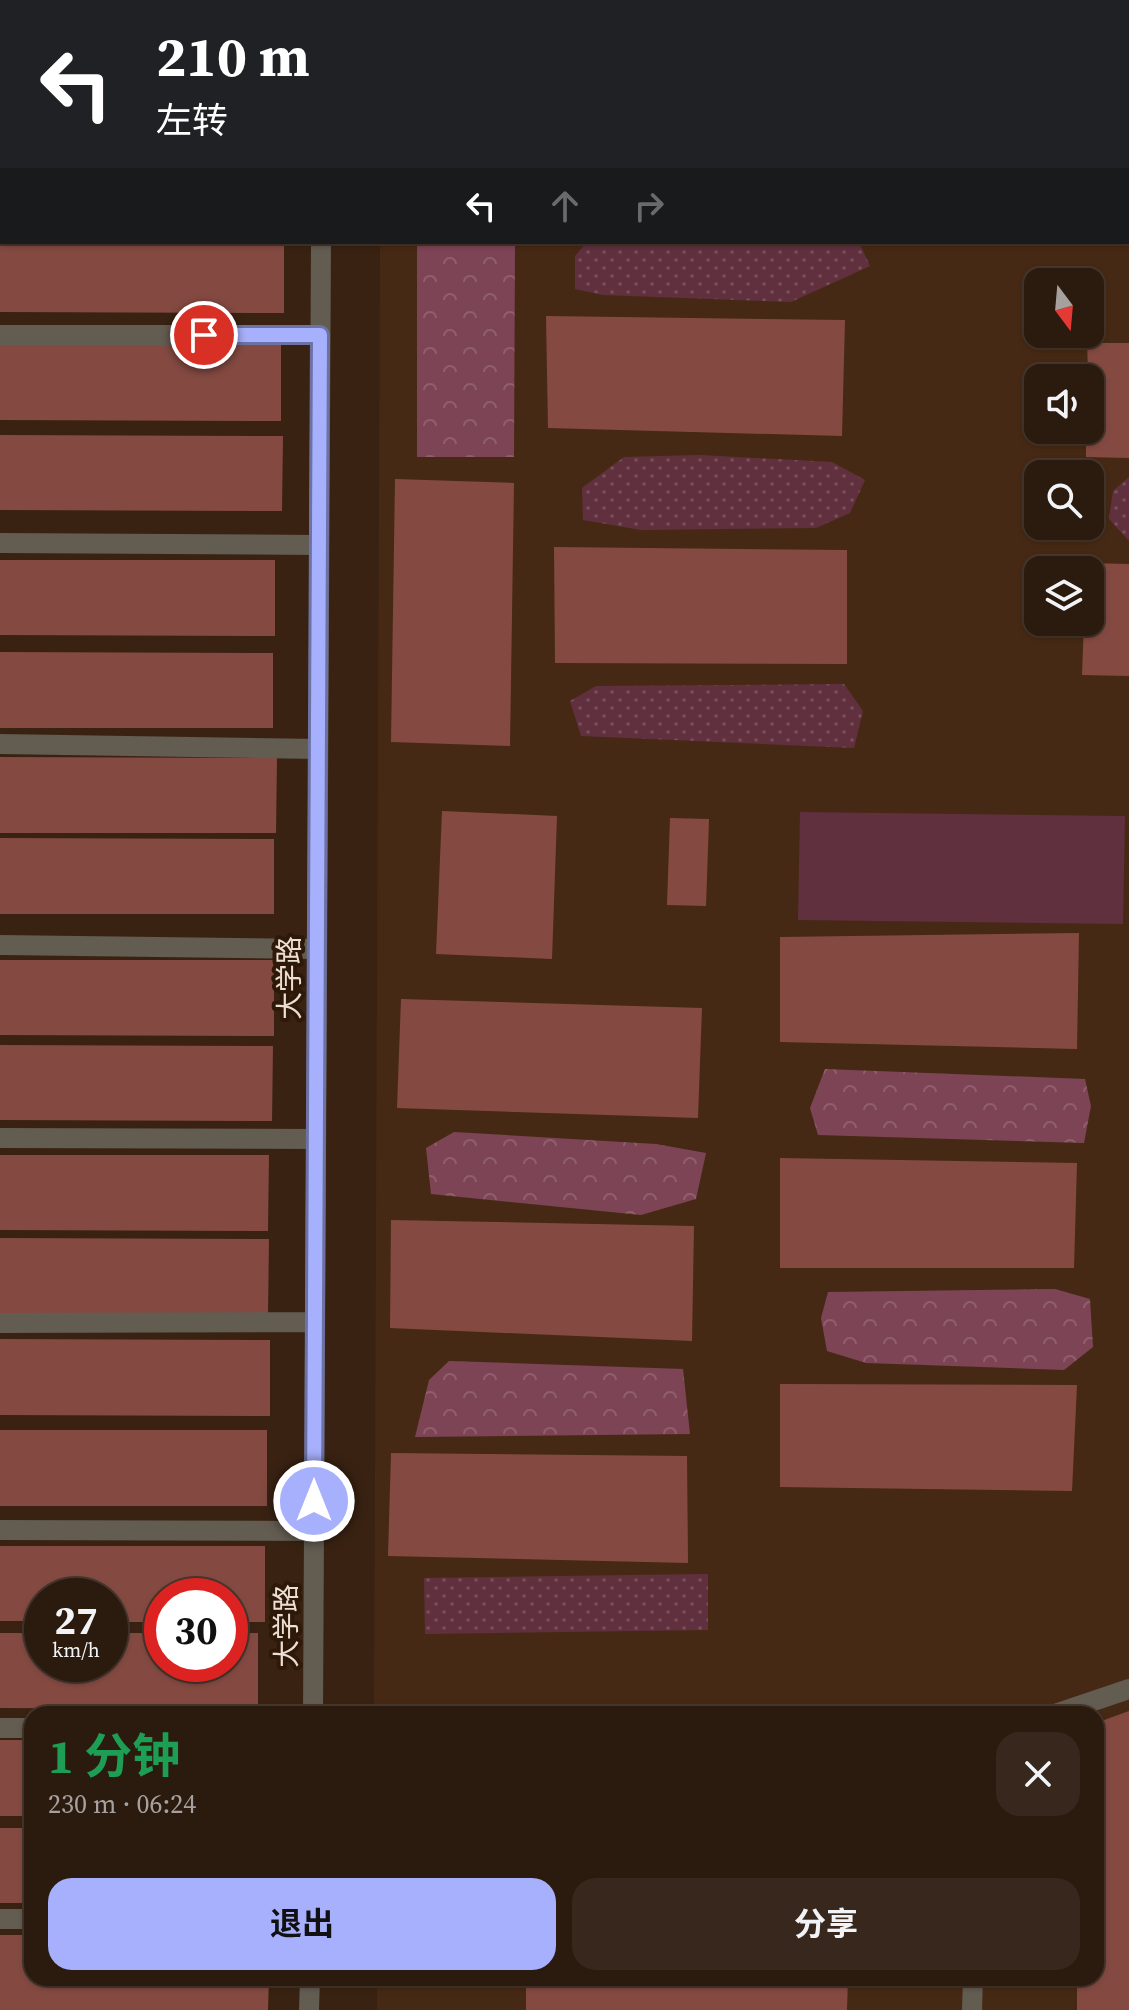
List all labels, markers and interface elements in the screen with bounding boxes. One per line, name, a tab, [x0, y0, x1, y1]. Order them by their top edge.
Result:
text: 210 m	[156, 18, 310, 95]
icon: left	[24, 32, 128, 136]
text: 左转	[156, 96, 228, 145]
icon: left	[459, 184, 503, 228]
icon: ahead	[543, 184, 587, 228]
icon: right	[627, 184, 671, 228]
north arrow	[1024, 268, 1104, 348]
map controls	[1024, 268, 1104, 636]
pin	[170, 301, 238, 369]
icon: arrive	[182, 313, 226, 357]
button: sound	[1024, 364, 1104, 444]
button: search	[1024, 460, 1104, 540]
button: layers	[1024, 556, 1104, 636]
street label: 大学路	[270, 936, 308, 1020]
position arrow	[272, 1459, 356, 1543]
speed limit sign: 30	[144, 1578, 248, 1682]
street label: 大学路	[267, 1584, 305, 1668]
text: 27	[54, 1593, 98, 1647]
text: km/h	[52, 1636, 100, 1664]
text: 1 分钟	[48, 1723, 180, 1789]
button: close	[996, 1732, 1080, 1816]
text: 230 m · 06:24	[48, 1786, 196, 1822]
button: 退出	[48, 1878, 556, 1970]
button: 分享	[572, 1878, 1080, 1970]

